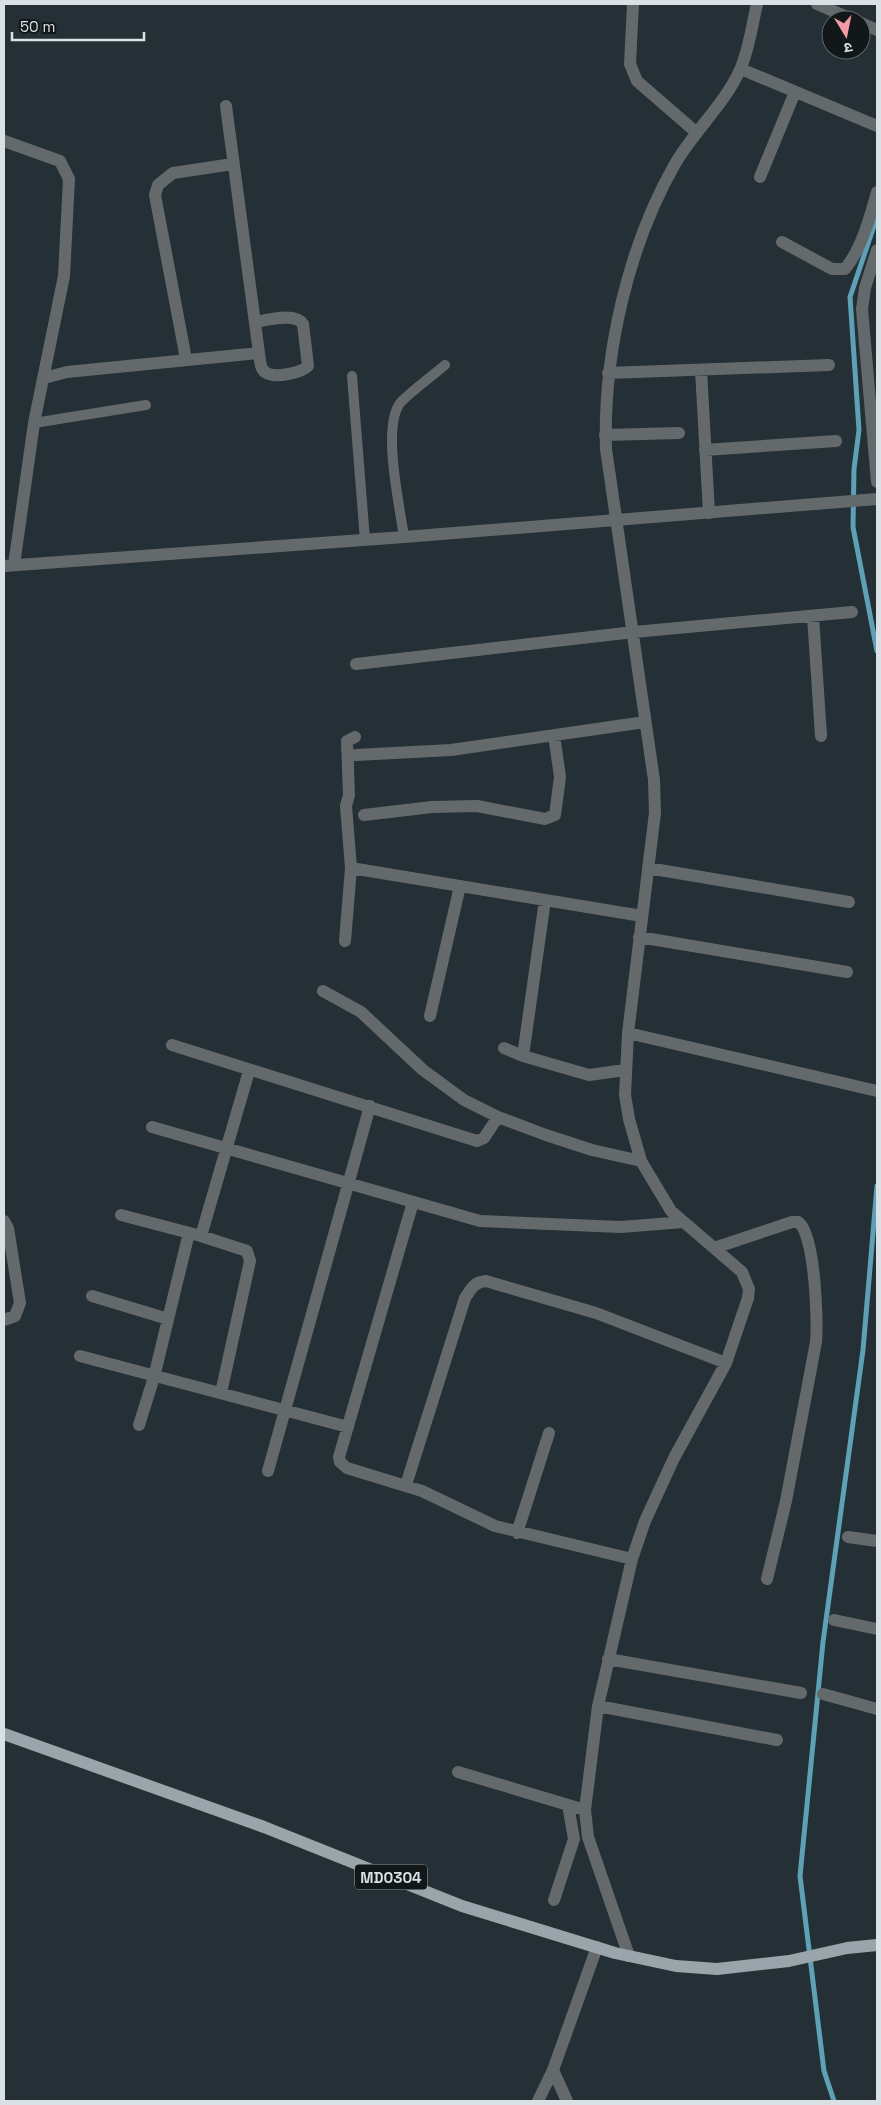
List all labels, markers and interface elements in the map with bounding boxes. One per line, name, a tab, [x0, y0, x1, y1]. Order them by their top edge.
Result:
scale bar	[12, 10, 145, 42]
north arrow	[821, 10, 871, 60]
text: 50 m	[20, 17, 55, 36]
text: उ	[842, 38, 854, 58]
road number: MD0304	[355, 1864, 427, 1890]

